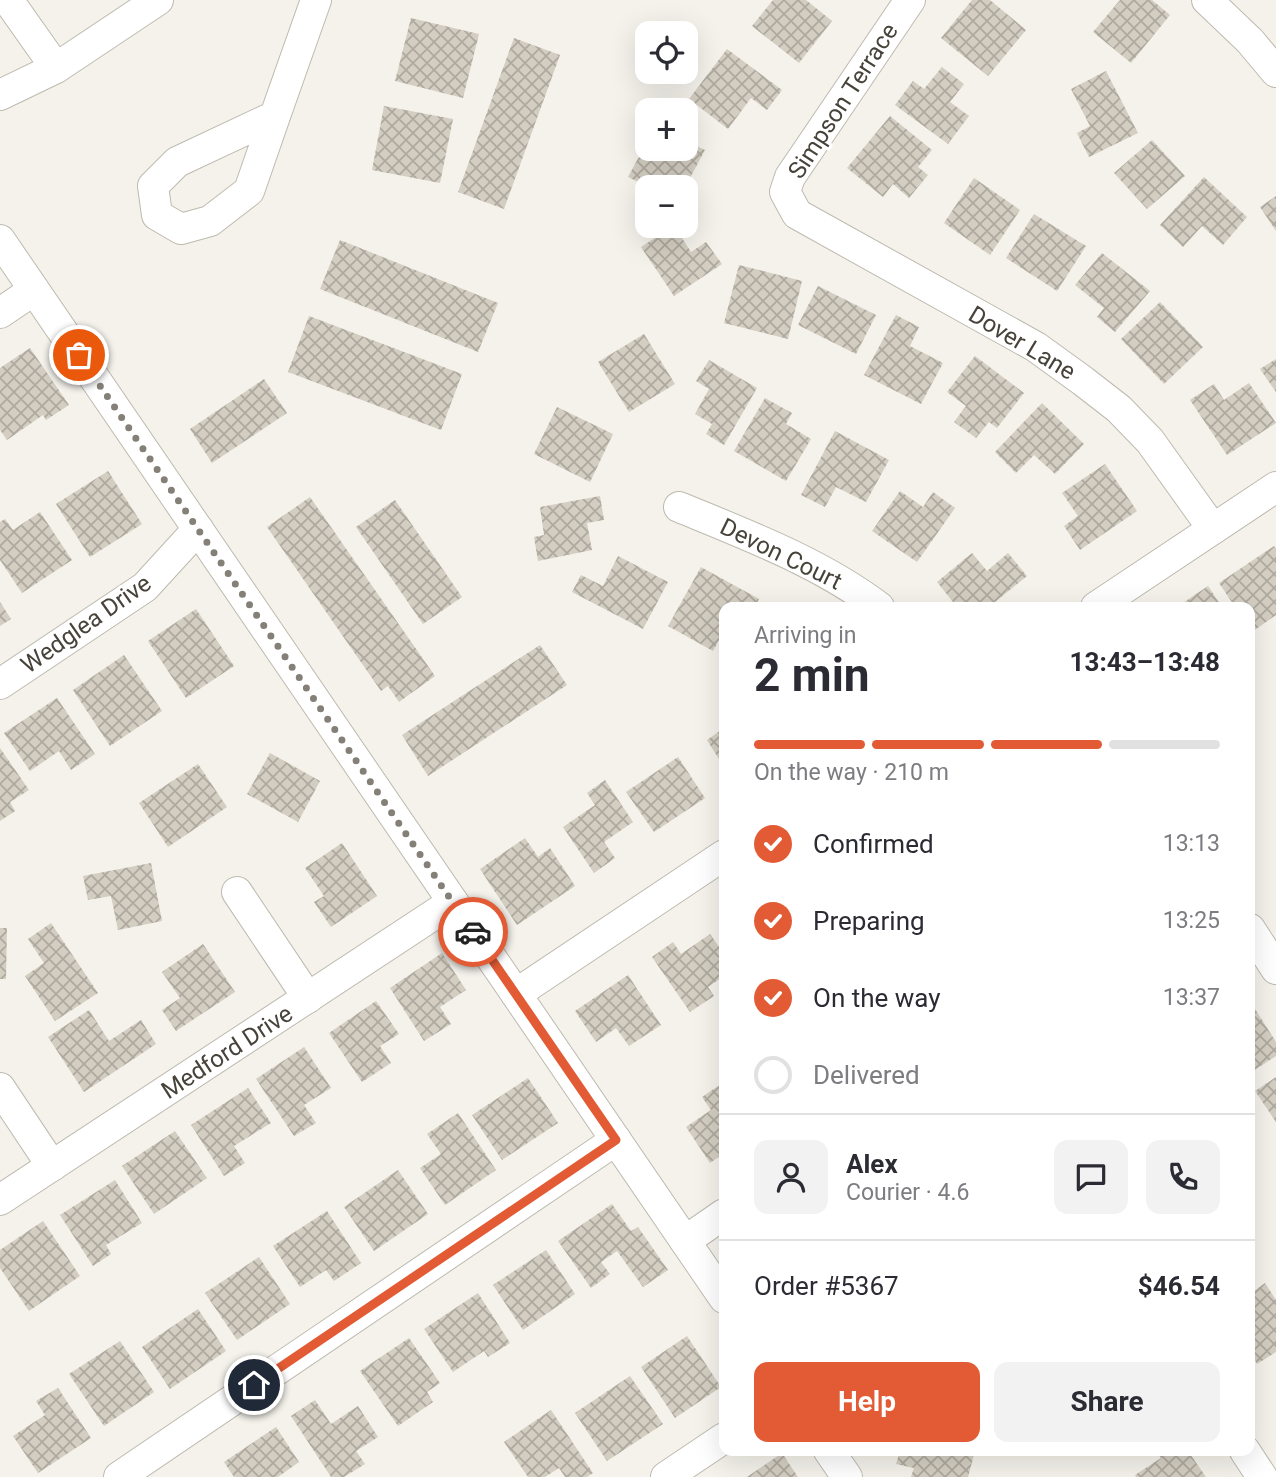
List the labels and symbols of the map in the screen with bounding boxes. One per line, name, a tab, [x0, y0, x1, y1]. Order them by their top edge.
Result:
street label: Simpson Terrace	[782, 18, 904, 184]
street label: Dover Lane	[964, 300, 1080, 386]
pin	[49, 325, 109, 385]
street label: Devon Court	[716, 513, 846, 596]
street label: Wedglea Drive	[16, 569, 156, 679]
courier	[438, 897, 508, 967]
street label: Medford Drive	[156, 999, 298, 1105]
pin	[224, 1355, 284, 1415]

